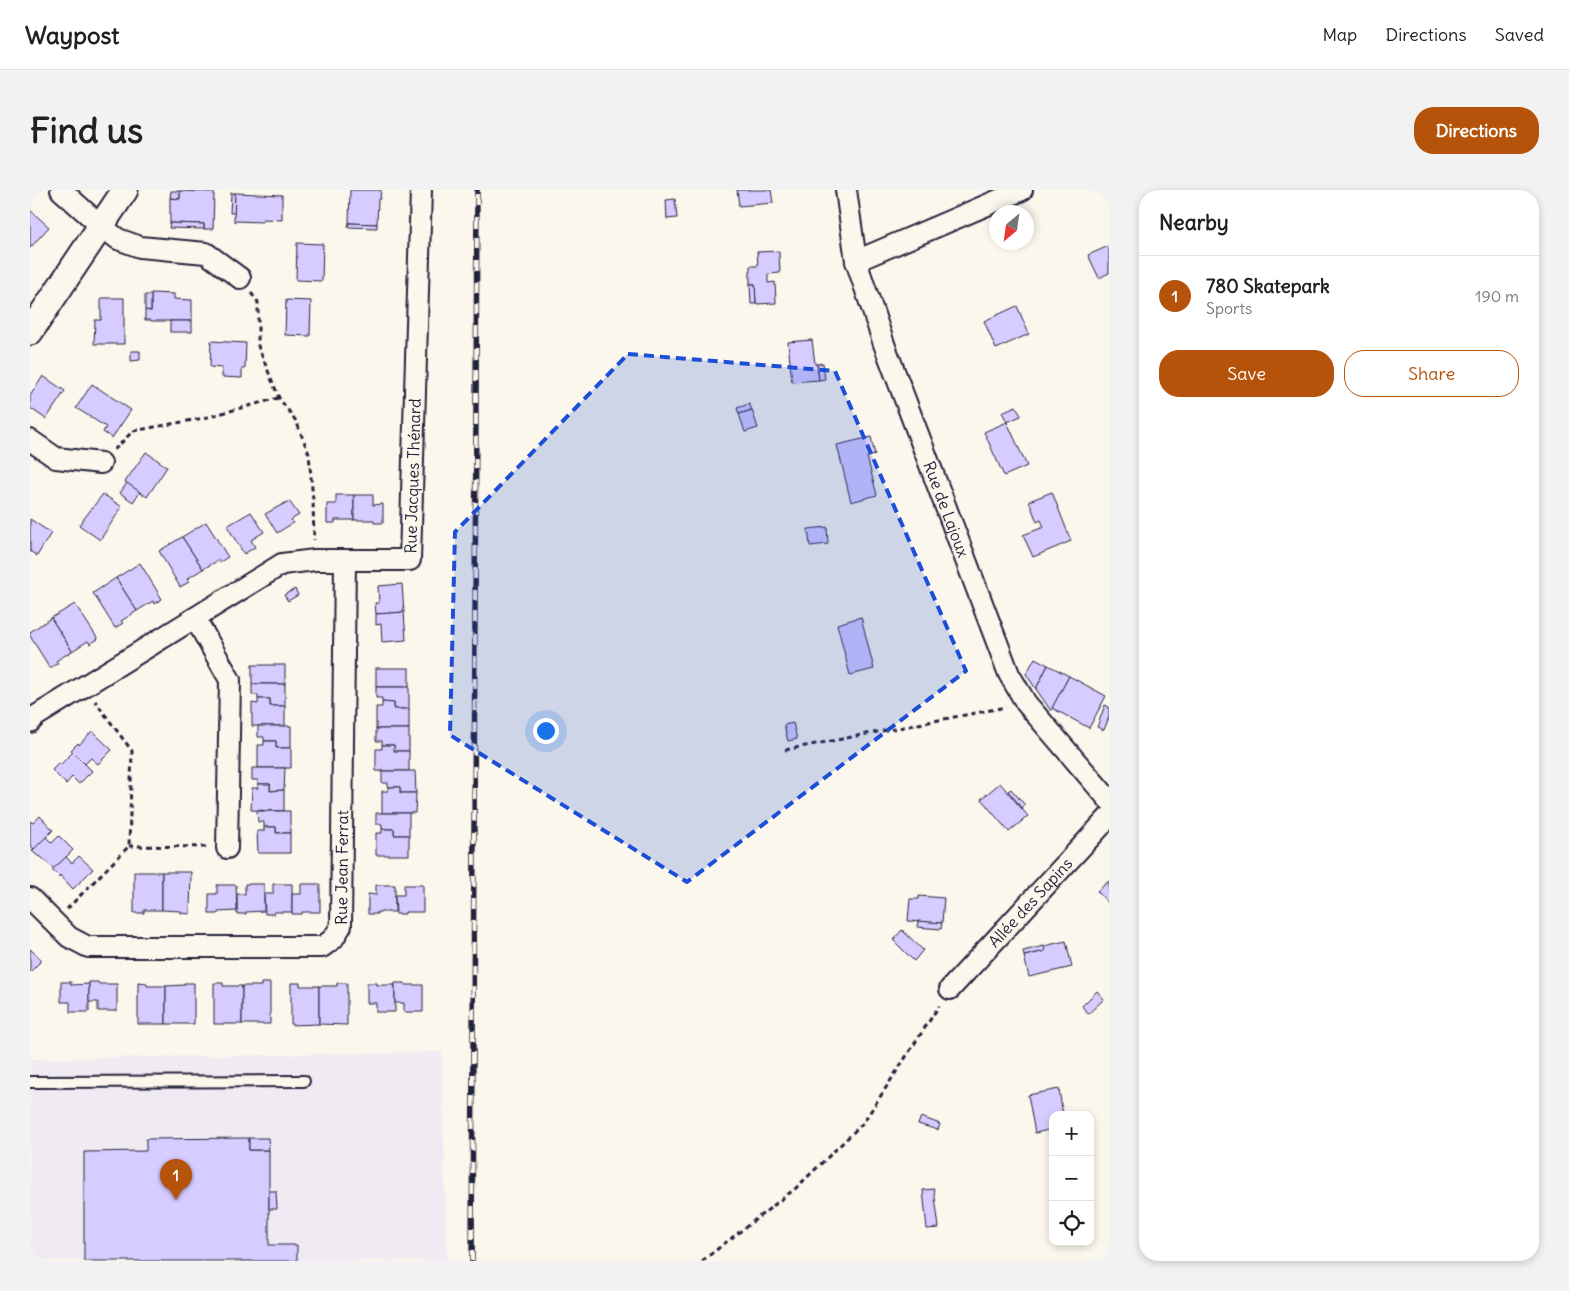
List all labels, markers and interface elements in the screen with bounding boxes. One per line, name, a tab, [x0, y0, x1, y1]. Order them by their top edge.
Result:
text: Waypost	[25, 20, 119, 50]
text: Map	[1322, 23, 1357, 46]
text: Directions	[1385, 23, 1467, 46]
text: Saved	[1495, 23, 1544, 46]
button: Directions	[1414, 107, 1539, 154]
text: Find us	[30, 108, 143, 152]
north arrow	[989, 205, 1034, 250]
text: Nearby	[1159, 209, 1229, 236]
text: 780 Skatepark	[1206, 274, 1330, 298]
text: 1	[1172, 286, 1178, 306]
text: 190 m	[1475, 286, 1519, 306]
text: Sports	[1206, 298, 1252, 318]
button: Save	[1159, 350, 1334, 397]
button: Share	[1344, 350, 1519, 397]
street label: Rue Jacques Thénard	[400, 398, 425, 554]
street label: Rue de Lajoux	[919, 458, 974, 560]
your location	[533, 718, 559, 744]
street label: Rue Jean Ferrat	[331, 809, 352, 925]
street label: Allée des Sapins	[984, 853, 1076, 951]
map controls	[1049, 1111, 1094, 1246]
button: +	[1049, 1111, 1094, 1156]
button: −	[1049, 1156, 1094, 1201]
pin: 1	[160, 1159, 192, 1200]
button: locate	[1049, 1201, 1094, 1246]

